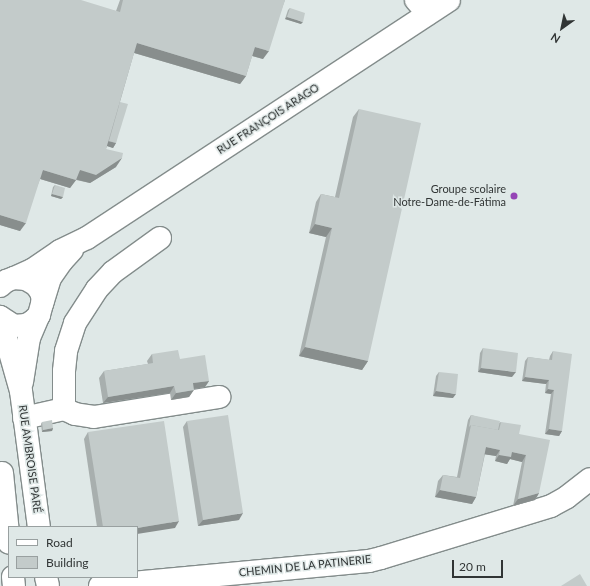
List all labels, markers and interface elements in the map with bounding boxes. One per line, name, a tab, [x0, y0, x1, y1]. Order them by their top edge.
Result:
north arrow	[542, 8, 582, 48]
text: N	[548, 31, 562, 46]
street label: RUE FRANÇOIS ARAGO	[214, 81, 322, 157]
place label: Groupe scolaire Notre-Dame-de-Fátima	[393, 183, 506, 209]
marker: Groupe scolaire Notre-Dame-de-Fátima	[509, 191, 519, 201]
street label: RUE AMBROISE PARÉ	[16, 404, 44, 514]
legend	[8, 526, 138, 578]
text: Road	[46, 535, 73, 550]
street label: CHEMIN DE LA PATINERIE	[238, 552, 372, 580]
scale bar	[454, 552, 505, 578]
text: Building	[46, 555, 89, 570]
text: 20 m	[459, 559, 486, 574]

